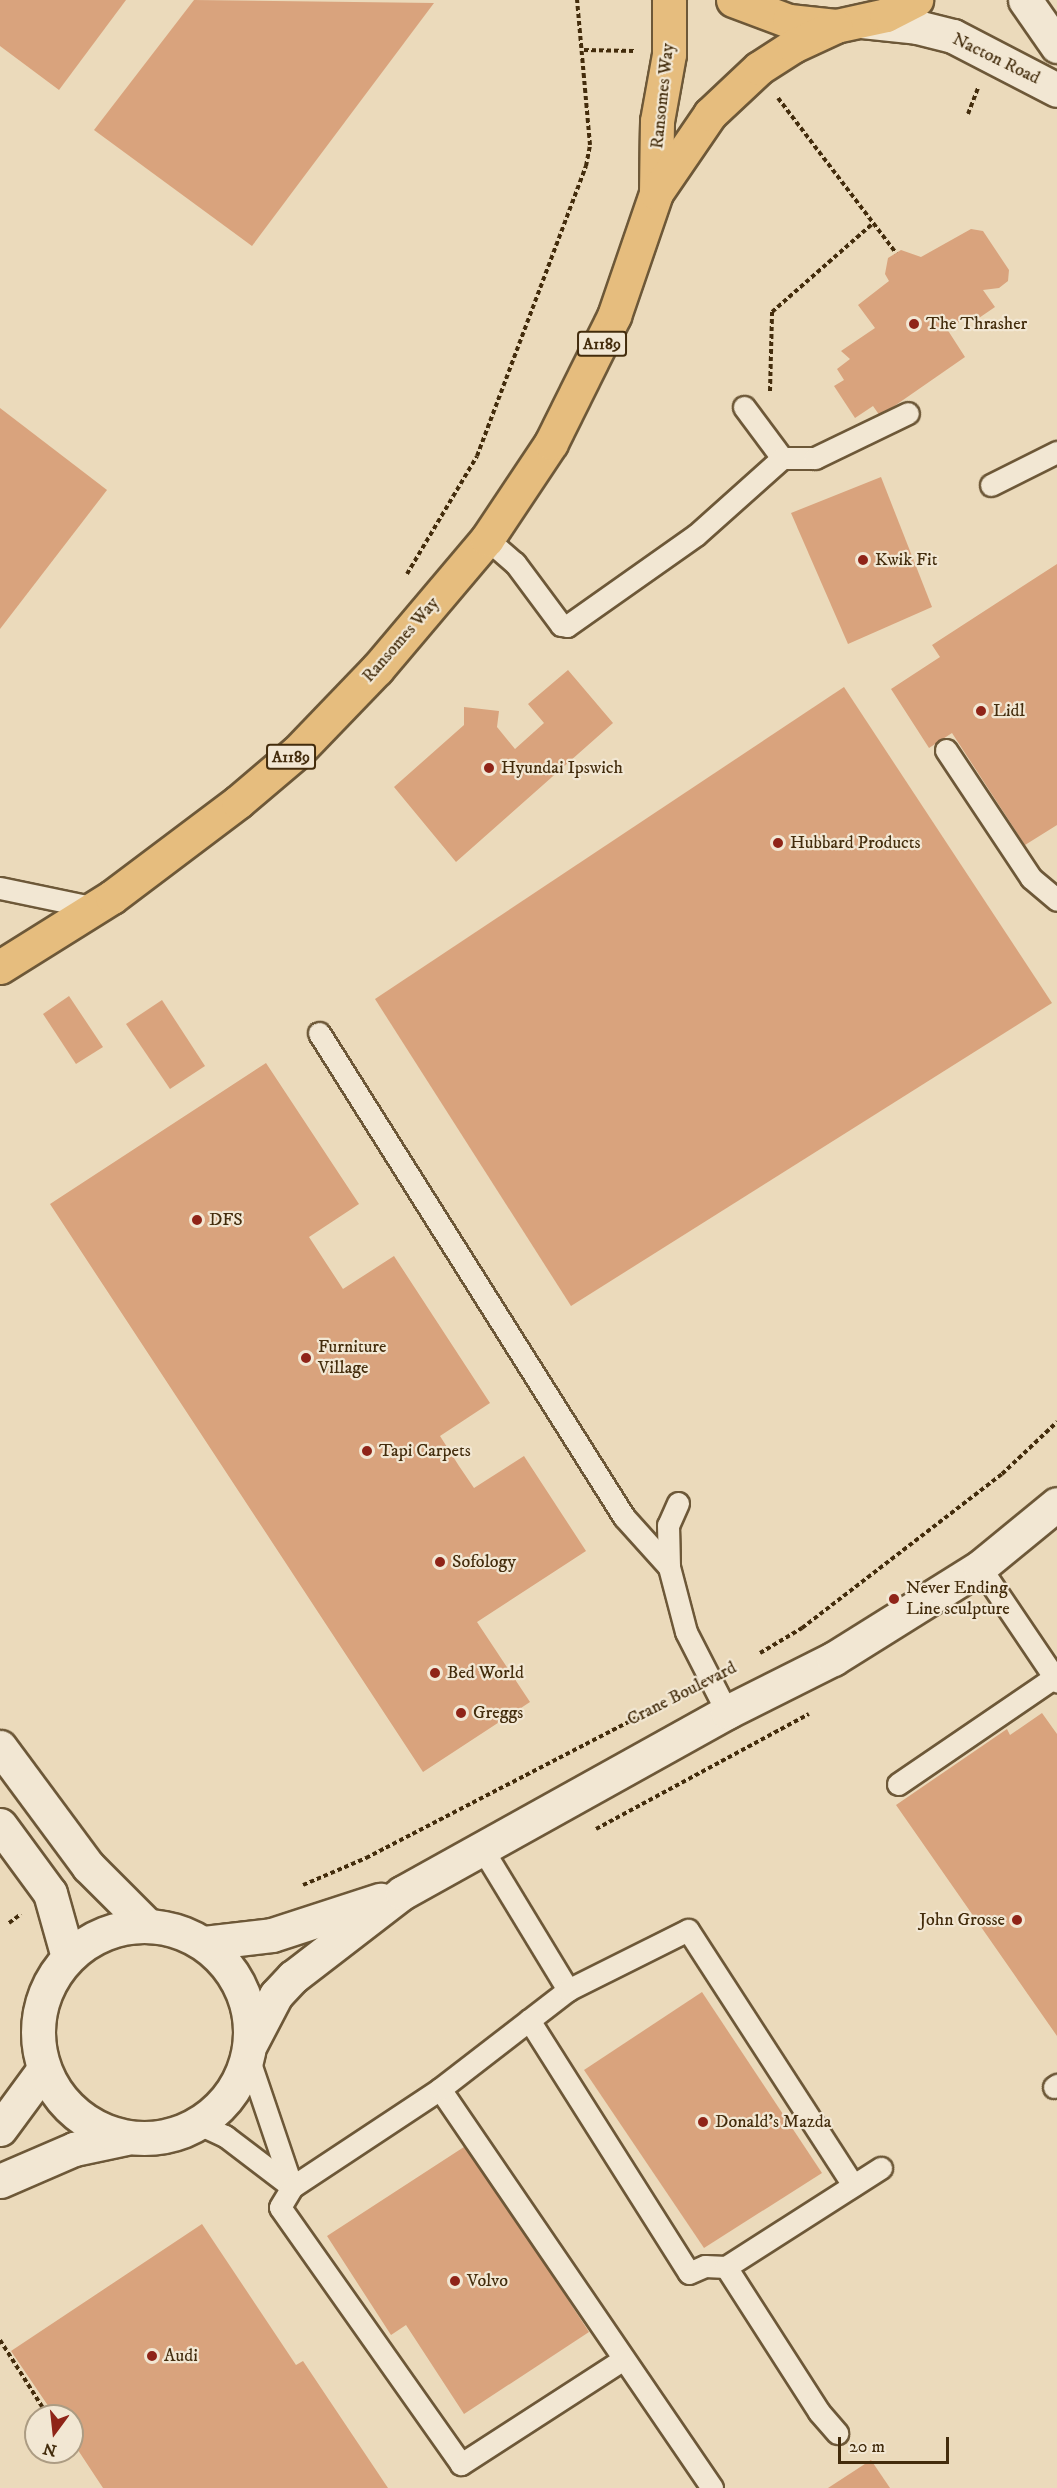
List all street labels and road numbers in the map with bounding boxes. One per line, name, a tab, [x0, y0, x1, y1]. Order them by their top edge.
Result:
street label: Nacton Road	[949, 29, 1043, 89]
street label: Ransomes Way	[647, 42, 679, 150]
road number: A1189	[576, 331, 628, 357]
street label: Ransomes Way	[358, 593, 444, 687]
road number: A1189	[266, 744, 316, 770]
street label: Crane Boulevard	[624, 1657, 740, 1731]

